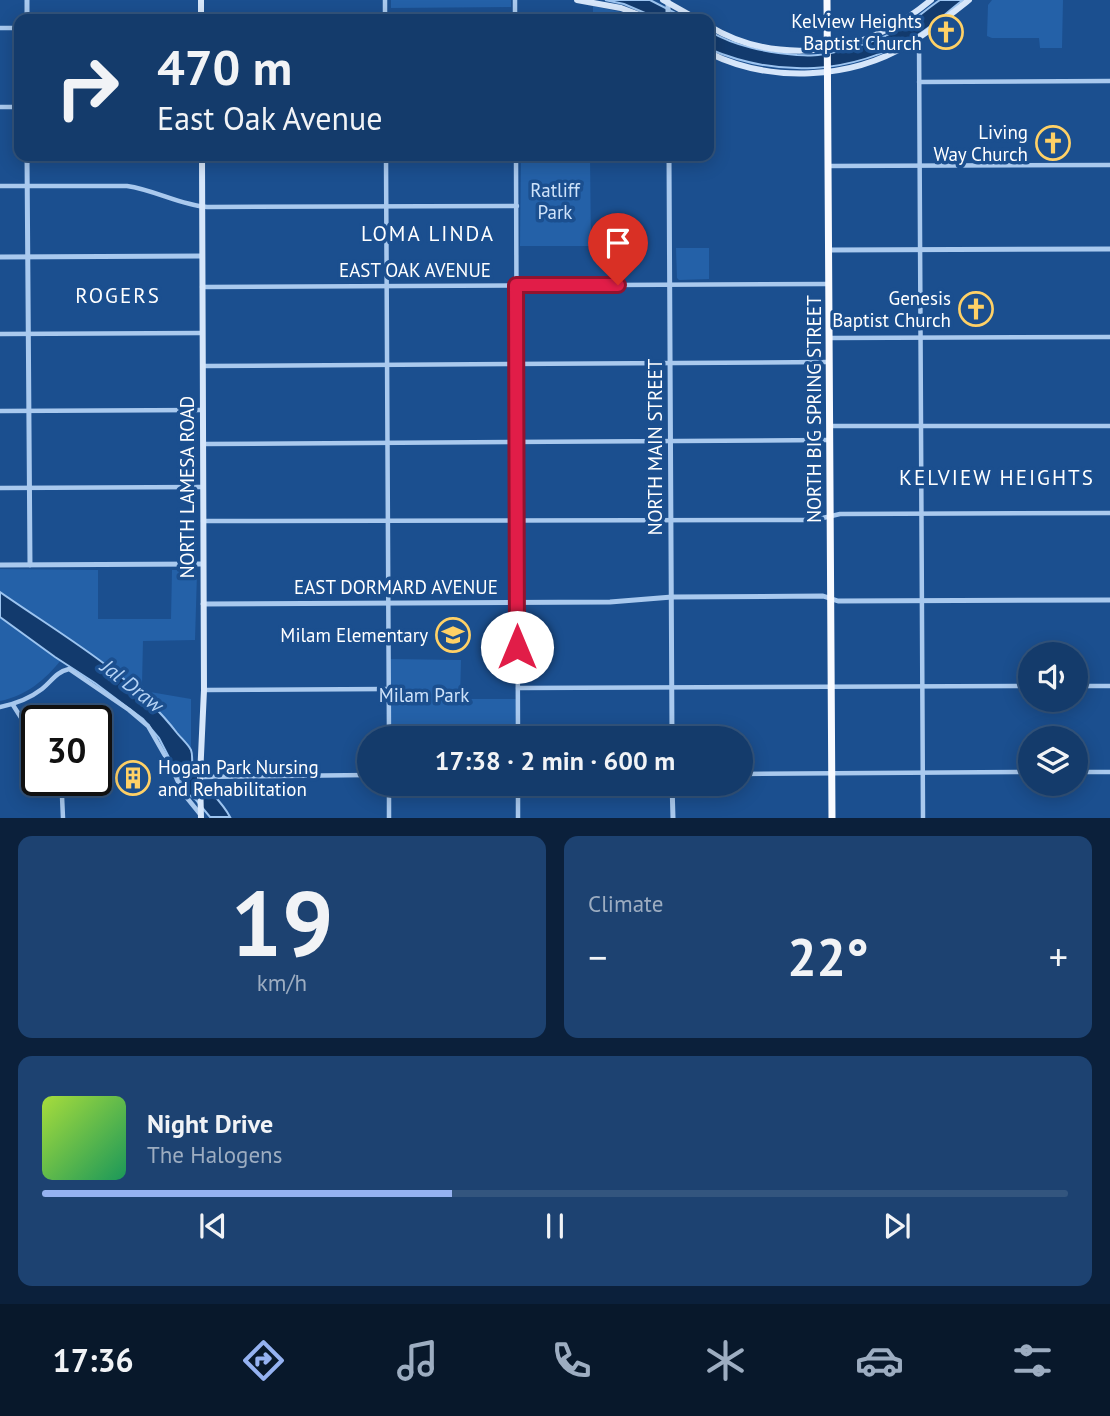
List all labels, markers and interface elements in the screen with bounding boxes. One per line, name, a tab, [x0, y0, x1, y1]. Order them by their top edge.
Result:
place label: Kelview Heights Baptist Church	[791, 9, 922, 55]
church icon: Kelview Heights Baptist Church	[927, 13, 965, 51]
text: 470 m	[157, 35, 292, 99]
icon: right	[42, 42, 133, 133]
text: East Oak Avenue	[157, 97, 382, 139]
place label: Living Way Church	[933, 120, 1028, 166]
church icon: Living Way Church	[1034, 124, 1072, 162]
park label: Ratliff Park	[530, 178, 581, 224]
pin	[588, 213, 648, 285]
district label: LOMA LINDA	[361, 220, 495, 247]
icon: arrive	[599, 224, 637, 262]
street label: EAST OAK AVENUE	[339, 258, 491, 282]
district label: ROGERS	[75, 282, 161, 309]
place label: Genesis Baptist Church	[832, 286, 951, 332]
church icon: Genesis Baptist Church	[957, 290, 995, 328]
street label: NORTH BIG SPRING STREET	[802, 295, 826, 523]
street label: NORTH MAIN STREET	[643, 358, 667, 535]
street label: NORTH LAMESA ROAD	[175, 396, 199, 578]
district label: KELVIEW HEIGHTS	[899, 464, 1095, 491]
street label: EAST DORMARD AVENUE	[294, 575, 498, 599]
position arrow	[480, 610, 554, 684]
school or university icon: Milam Elementary	[434, 616, 472, 654]
place label: Milam Elementary	[280, 623, 428, 647]
map controls	[1018, 642, 1088, 796]
button: sound	[1018, 642, 1088, 712]
water label: Jal Draw	[94, 652, 170, 719]
park label: Milam Park	[379, 683, 469, 707]
speed limit sign: 30	[21, 705, 112, 796]
button: layers	[1018, 726, 1088, 796]
text: 17:38 · 2 min · 600 m	[435, 744, 675, 777]
place label: Hogan Park Nursing and Rehabilitation	[158, 755, 319, 801]
building icon: Hogan Park Nursing and Rehabilitation	[114, 759, 152, 797]
text: 19	[230, 863, 334, 981]
text: Climate	[588, 889, 663, 918]
text: 22°	[787, 923, 869, 990]
text: −	[588, 932, 607, 981]
text: +	[1049, 932, 1068, 981]
text: km/h	[257, 968, 307, 997]
text: Night Drive	[147, 1107, 273, 1140]
text: The Halogens	[147, 1140, 282, 1169]
icon: previous	[194, 1207, 232, 1245]
icon: pause	[536, 1207, 574, 1245]
icon: next	[878, 1207, 916, 1245]
icon: directions	[239, 1336, 288, 1385]
icon: music	[393, 1336, 442, 1385]
icon: phone	[547, 1336, 596, 1385]
icon: climate	[701, 1336, 750, 1385]
icon: car	[855, 1336, 904, 1385]
icon: filters	[1008, 1336, 1057, 1385]
text: 17:36	[52, 1339, 134, 1381]

